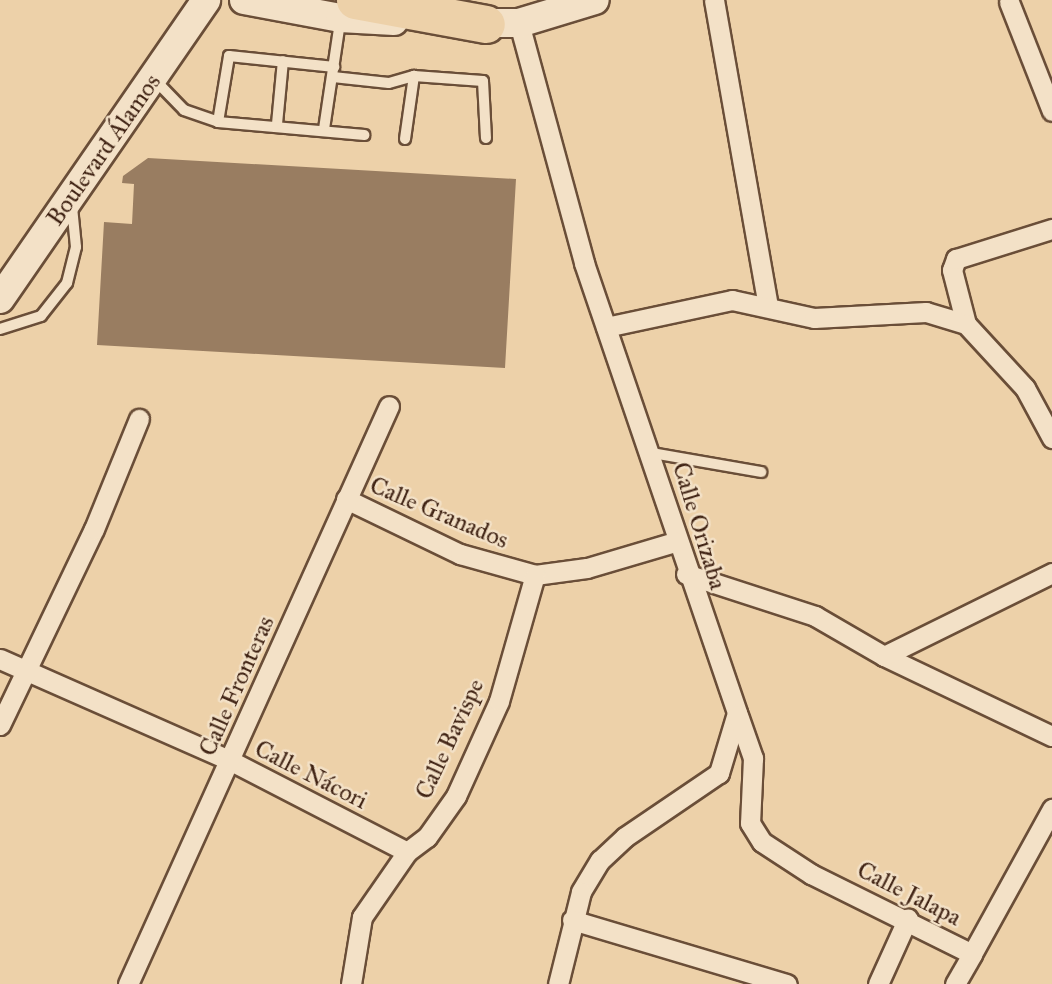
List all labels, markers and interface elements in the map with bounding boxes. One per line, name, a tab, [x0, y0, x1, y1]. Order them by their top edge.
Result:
street label: Boulevard Álamos	[41, 68, 167, 232]
street label: Calle Orizaba	[666, 459, 732, 593]
street label: Calle Granados	[366, 471, 512, 555]
street label: Calle Fronteras	[193, 612, 281, 760]
street label: Calle Bavispe	[410, 674, 490, 804]
street label: Calle Nácori	[250, 734, 372, 816]
street label: Calle Jalapa	[852, 856, 966, 932]

